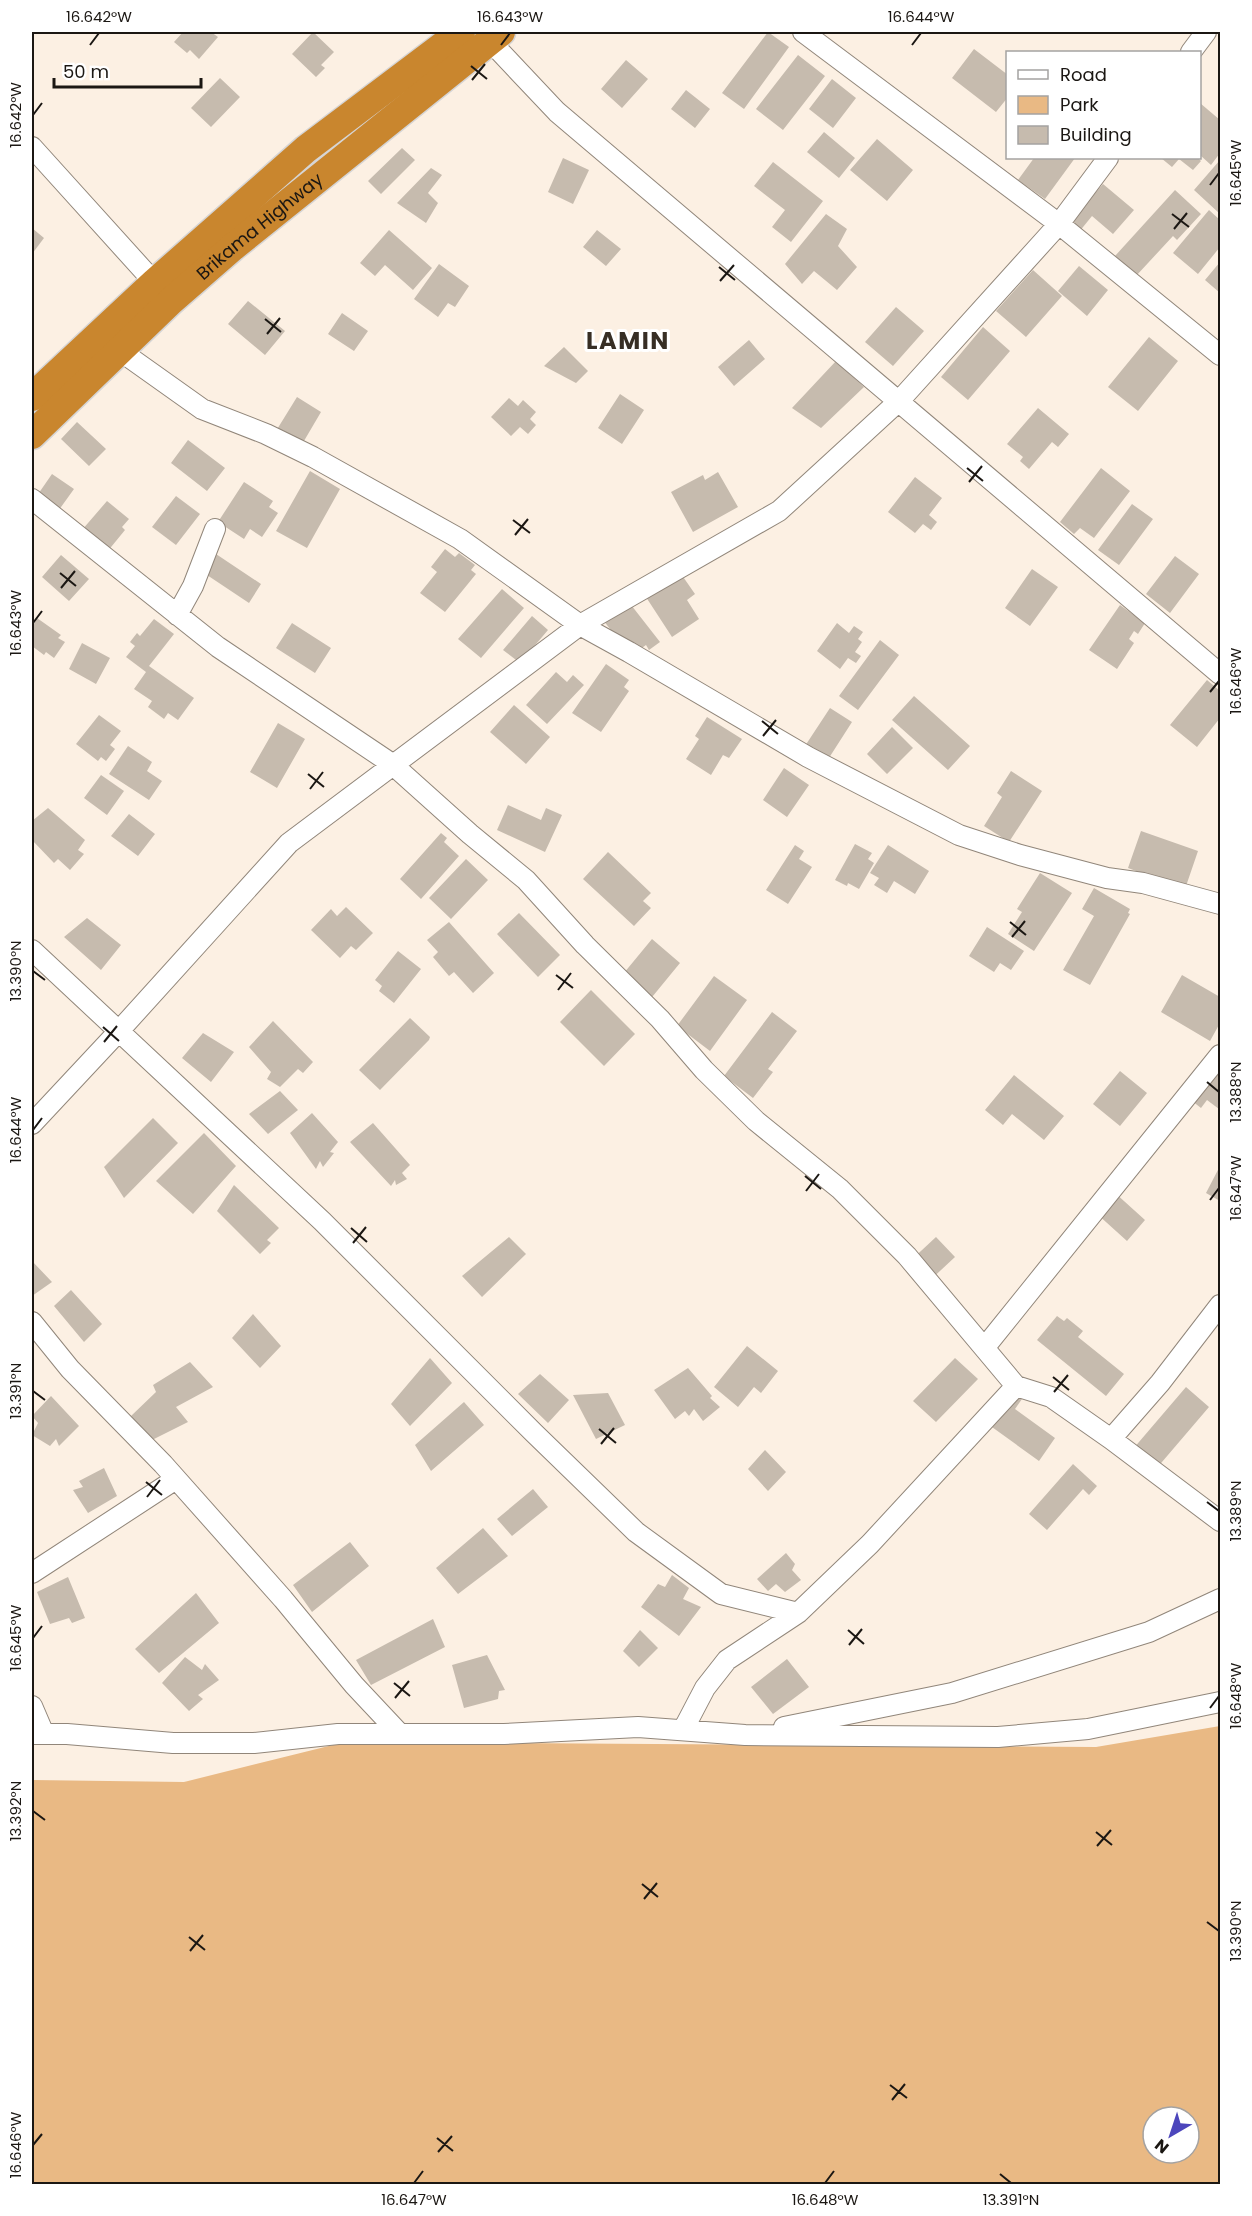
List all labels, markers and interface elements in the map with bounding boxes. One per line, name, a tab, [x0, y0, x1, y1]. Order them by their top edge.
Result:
text: 16.642°W	[66, 6, 132, 27]
text: 16.643°W	[477, 6, 543, 27]
text: 16.644°W	[888, 6, 955, 27]
scale bar	[54, 51, 201, 89]
legend	[1006, 51, 1201, 159]
text: 50 m	[63, 59, 109, 84]
text: Road	[1060, 62, 1107, 87]
text: 16.642°W	[5, 82, 26, 148]
text: Park	[1060, 92, 1099, 117]
text: Building	[1060, 122, 1132, 147]
text: 16.645°W	[1225, 139, 1246, 206]
street label: Brikama Highway	[191, 167, 328, 285]
district label: LAMIN	[586, 324, 670, 357]
text: 16.643°W	[5, 590, 26, 656]
text: 16.646°W	[1225, 647, 1246, 714]
text: 13.390°N	[5, 940, 26, 1002]
text: 13.388°N	[1225, 1061, 1246, 1123]
text: 16.644°W	[5, 1096, 26, 1163]
text: 16.647°W	[1225, 1155, 1246, 1221]
text: 13.391°N	[5, 1363, 26, 1419]
text: 13.389°N	[1225, 1480, 1246, 1542]
text: 16.645°W	[5, 1604, 26, 1671]
text: 16.648°W	[1225, 1662, 1246, 1729]
text: 13.392°N	[5, 1781, 26, 1841]
text: 13.390°N	[1225, 1900, 1246, 1962]
north arrow	[1141, 2105, 1201, 2165]
text: 16.646°W	[5, 2111, 26, 2178]
text: N	[1150, 2134, 1174, 2159]
text: 16.647°W	[381, 2189, 447, 2210]
text: 16.648°W	[792, 2189, 859, 2210]
text: 13.391°N	[983, 2189, 1039, 2210]

